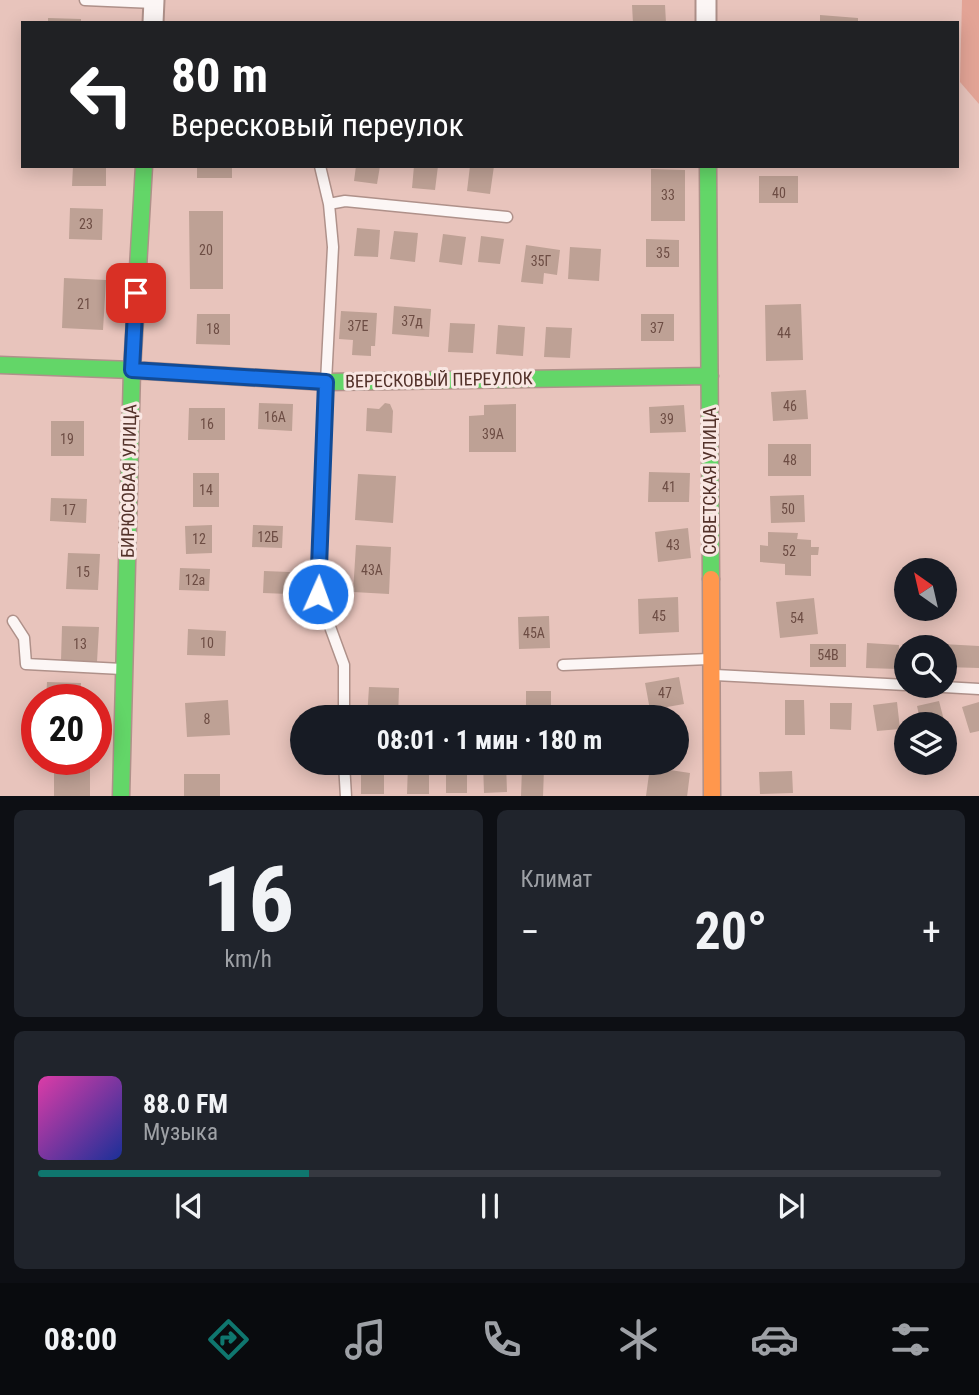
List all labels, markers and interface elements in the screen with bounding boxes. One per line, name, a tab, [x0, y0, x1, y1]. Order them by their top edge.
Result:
text: 80 m	[171, 47, 268, 104]
icon: left	[56, 49, 147, 140]
text: Вересковый переулок	[171, 106, 464, 144]
house number: 40	[772, 185, 786, 201]
house number: 33	[661, 187, 675, 203]
house number: 23	[79, 216, 93, 232]
house number: 20	[199, 242, 213, 258]
house number: 35	[656, 245, 670, 261]
house number: 35Г	[531, 253, 551, 269]
pin	[106, 263, 166, 323]
icon: arrive	[117, 274, 155, 312]
house number: 21	[77, 296, 91, 312]
house number: 37д	[401, 313, 423, 329]
house number: 37E	[348, 318, 368, 334]
house number: 37	[650, 320, 664, 336]
house number: 18	[206, 321, 220, 337]
house number: 44	[777, 325, 791, 341]
street label: ВЕРЕСКОВЫЙ ПЕРЕУЛОК	[345, 367, 533, 392]
house number: 46	[783, 398, 797, 414]
street label: БИРЮСОВАЯ УЛИЦА	[117, 403, 140, 558]
street label: СОВЕТСКАЯ УЛИЦА	[699, 407, 720, 555]
house number: 16А	[264, 409, 286, 425]
house number: 39	[660, 411, 674, 427]
house number: 16	[200, 416, 214, 432]
house number: 39А	[482, 426, 504, 442]
house number: 19	[60, 431, 74, 447]
house number: 48	[783, 452, 797, 468]
house number: 41	[662, 479, 676, 495]
house number: 14	[199, 482, 213, 498]
house number: 50	[781, 501, 795, 517]
house number: 17	[62, 502, 76, 518]
house number: 12Б	[257, 529, 279, 545]
house number: 12	[192, 531, 206, 547]
house number: 43	[666, 537, 680, 553]
house number: 52	[782, 543, 796, 559]
position arrow	[281, 557, 355, 631]
north arrow	[894, 558, 957, 621]
map controls	[894, 558, 957, 775]
house number: 43А	[361, 562, 383, 578]
house number: 15	[76, 564, 90, 580]
house number: 12а	[185, 572, 205, 588]
house number: 45	[652, 608, 666, 624]
house number: 54	[790, 610, 804, 626]
house number: 45А	[523, 625, 545, 641]
house number: 10	[200, 635, 214, 651]
button: search	[894, 635, 957, 698]
house number: 13	[73, 636, 87, 652]
house number: 54В	[817, 647, 839, 663]
speed limit sign: 20	[21, 684, 112, 775]
house number: 47	[658, 685, 672, 701]
house number: 8	[204, 711, 211, 727]
button: layers	[894, 712, 957, 775]
text: 08:01 · 1 мин · 180 m	[377, 725, 602, 755]
text: 16	[202, 847, 294, 953]
text: Климат	[521, 866, 592, 893]
text: 20°	[694, 901, 767, 962]
text: −	[521, 910, 540, 954]
text: +	[922, 910, 941, 954]
text: km/h	[225, 946, 272, 973]
text: 88.0 FM	[143, 1089, 228, 1119]
text: Музыка	[143, 1119, 218, 1146]
icon: previous	[170, 1187, 208, 1225]
icon: pause	[471, 1187, 509, 1225]
icon: next	[772, 1187, 810, 1225]
icon: directions	[204, 1315, 253, 1364]
icon: music	[341, 1315, 390, 1364]
icon: phone	[477, 1315, 526, 1364]
icon: climate	[614, 1315, 663, 1364]
icon: car	[750, 1315, 799, 1364]
icon: filters	[886, 1315, 935, 1364]
text: 08:00	[44, 1320, 117, 1358]

